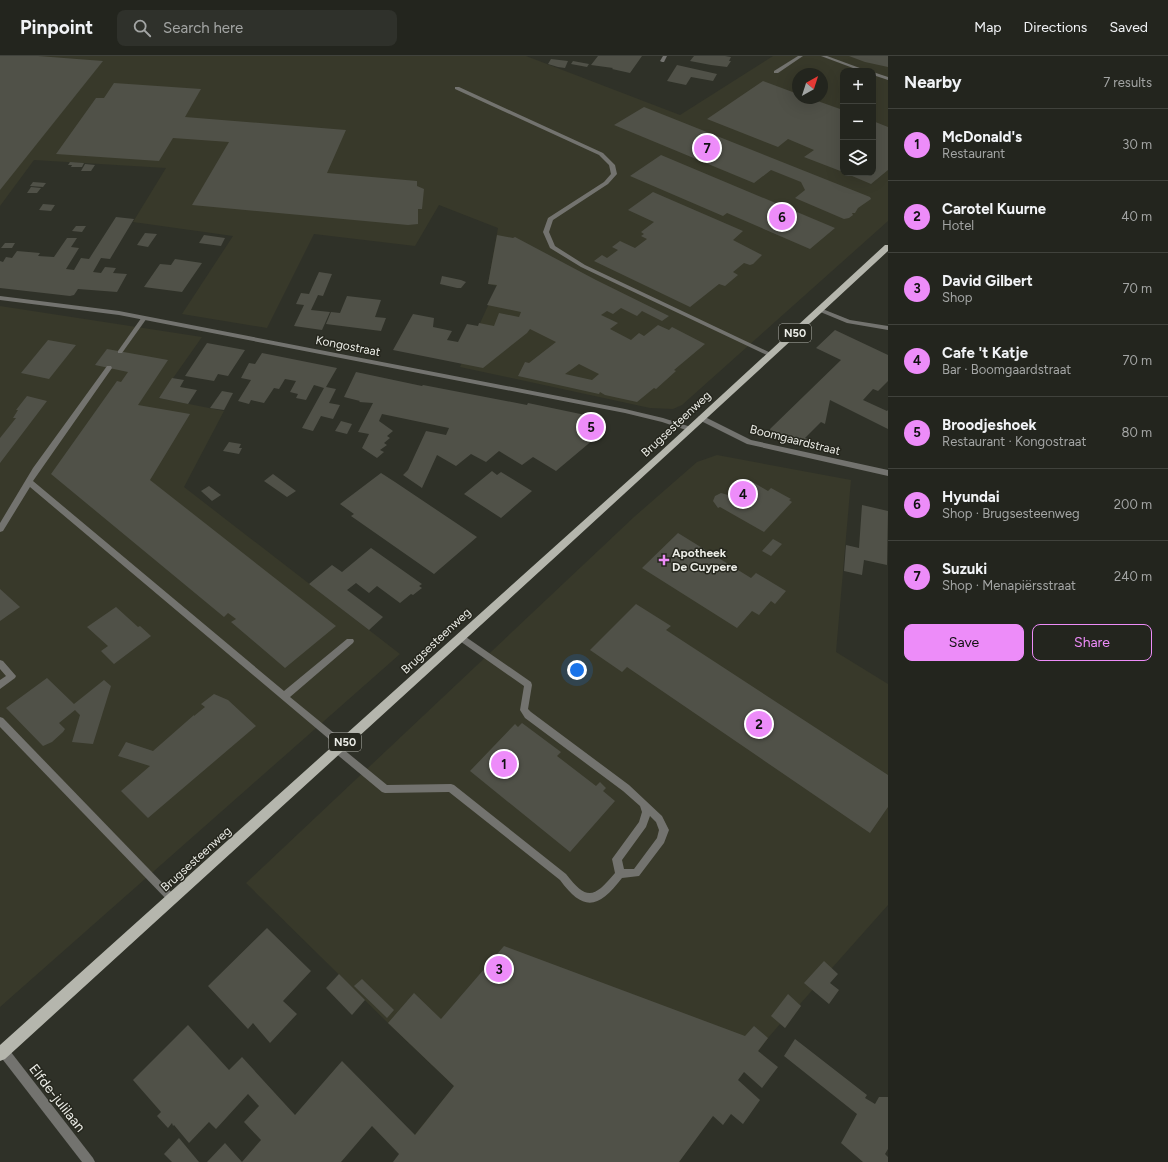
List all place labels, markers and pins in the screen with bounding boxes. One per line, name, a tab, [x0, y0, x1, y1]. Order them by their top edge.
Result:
pin: 7	[694, 133, 720, 163]
pin: 6	[769, 202, 795, 232]
pin: 5	[578, 412, 604, 442]
pin: 4	[730, 479, 756, 509]
place label: Apotheek De Cuypere	[672, 546, 738, 574]
marker: Apotheek De Cuypere	[659, 555, 669, 565]
pin: 2	[746, 709, 772, 739]
pin: 1	[491, 749, 517, 779]
pin: 3	[486, 954, 512, 984]

